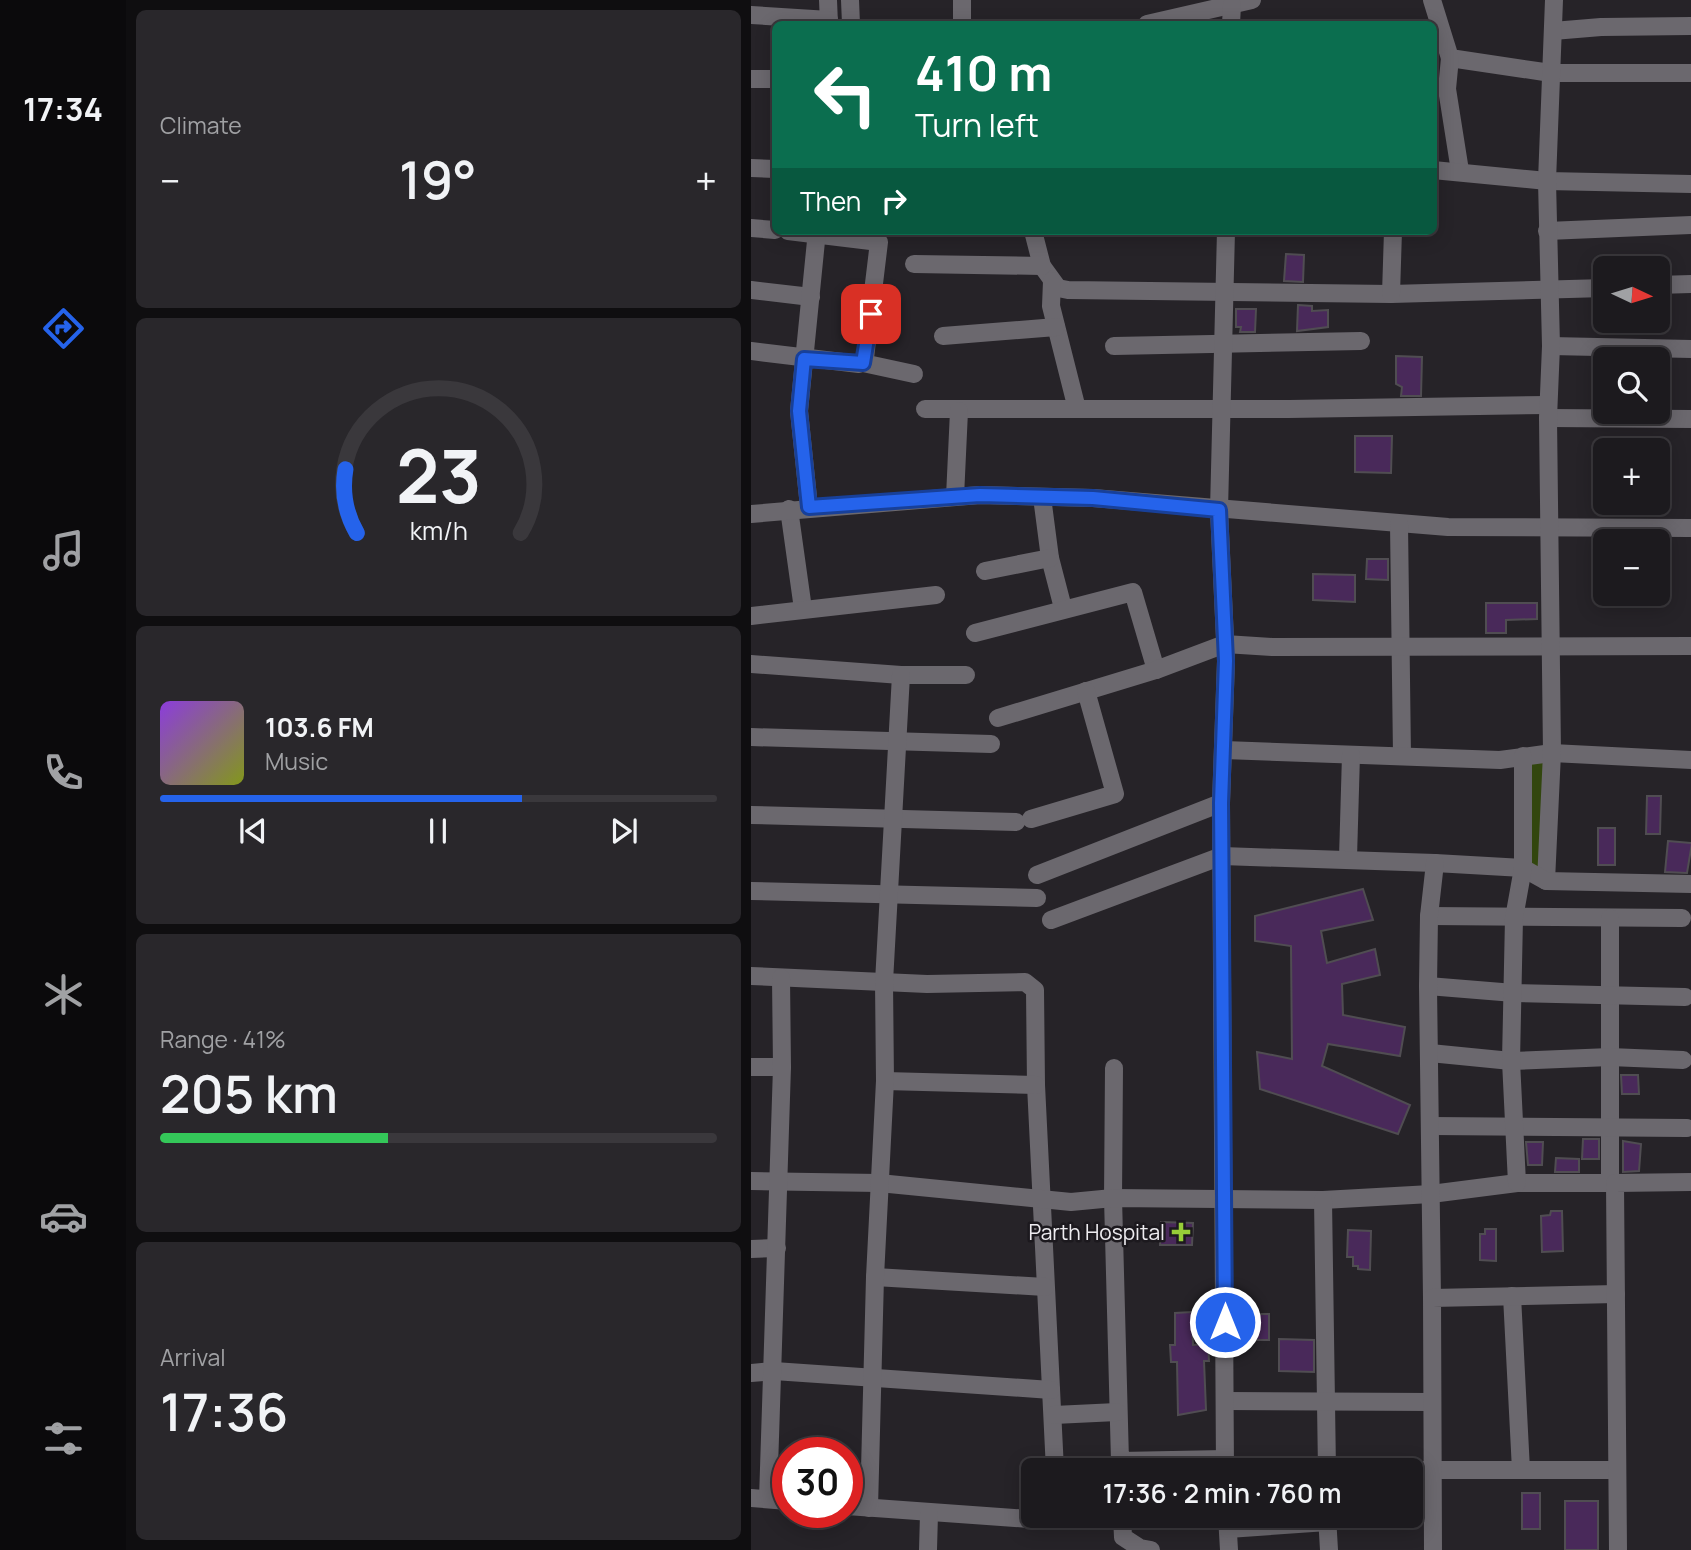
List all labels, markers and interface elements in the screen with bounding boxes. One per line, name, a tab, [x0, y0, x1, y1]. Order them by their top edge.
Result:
text: 410 m	[915, 39, 1052, 106]
icon: left	[800, 49, 891, 140]
text: 17:34	[23, 87, 103, 131]
text: Turn left	[915, 103, 1039, 147]
text: Climate	[160, 109, 242, 141]
text: 19°	[399, 144, 477, 215]
text: −	[160, 154, 181, 206]
text: +	[695, 154, 717, 206]
icon: right	[875, 182, 913, 220]
text: Then	[800, 183, 861, 219]
north arrow	[1593, 256, 1670, 332]
map controls	[1593, 256, 1670, 606]
pin	[841, 284, 901, 344]
icon: arrive	[852, 295, 890, 333]
icon: directions	[39, 304, 88, 353]
button: search	[1593, 347, 1670, 424]
text: 23	[396, 425, 481, 525]
button: +	[1593, 438, 1670, 515]
text: km/h	[409, 513, 468, 548]
icon: music	[39, 526, 88, 575]
button: −	[1593, 529, 1670, 606]
text: 103.6 FM	[265, 709, 374, 745]
text: Music	[265, 745, 328, 777]
icon: phone	[39, 748, 88, 797]
icon: previous	[234, 812, 272, 850]
icon: pause	[419, 812, 457, 850]
icon: next	[605, 812, 643, 850]
icon: climate	[39, 970, 88, 1019]
text: Range · 41%	[160, 1023, 286, 1055]
text: 205 km	[160, 1058, 338, 1129]
icon: car	[39, 1192, 88, 1241]
place label: Parth Hospital	[1028, 1218, 1165, 1246]
marker: Parth Hospital	[1171, 1222, 1191, 1242]
position arrow	[1188, 1285, 1262, 1359]
text: Arrival	[160, 1341, 226, 1373]
text: 17:36	[160, 1376, 288, 1447]
icon: filters	[39, 1414, 88, 1463]
speed limit sign: 30	[772, 1437, 863, 1528]
text: 17:36 · 2 min · 760 m	[1103, 1475, 1341, 1511]

